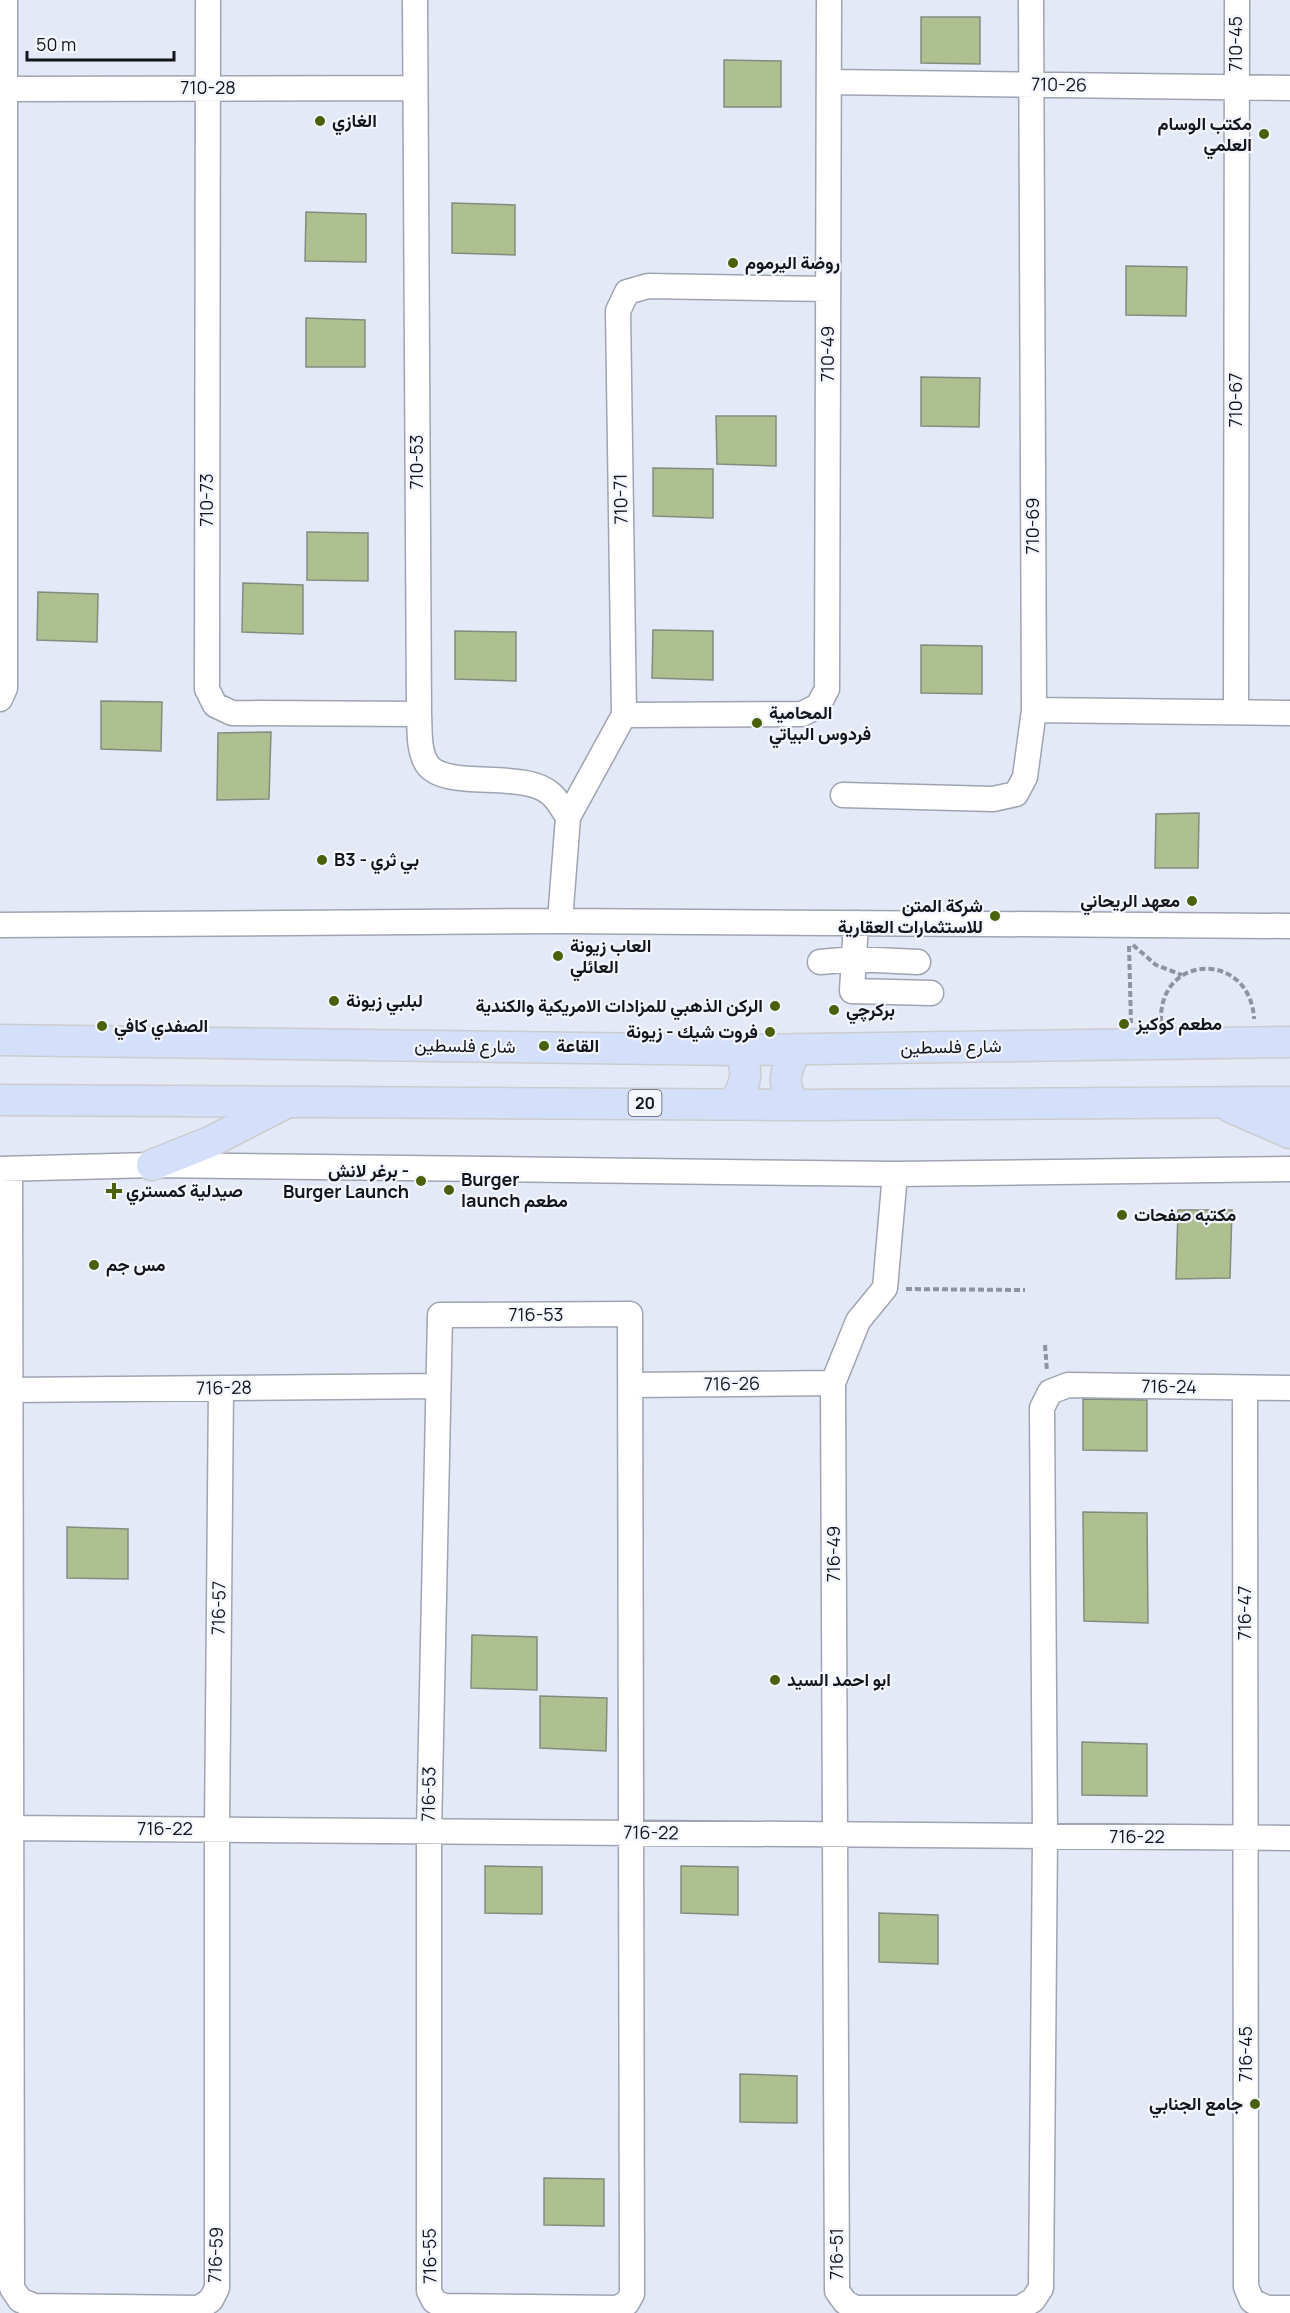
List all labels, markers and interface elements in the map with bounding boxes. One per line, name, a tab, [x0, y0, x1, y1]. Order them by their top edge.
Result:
street label: 710-45	[1223, 16, 1247, 72]
scale bar	[27, 24, 174, 62]
text: 50 m	[36, 32, 76, 56]
street label: 710-26	[1031, 72, 1087, 96]
street label: 710-28	[180, 75, 236, 99]
place label: الغازي	[332, 108, 377, 136]
place label: مكتب الوسام العلمي	[1157, 111, 1252, 160]
marker: الغازي	[313, 114, 327, 128]
marker: مكتب الوسام العلمي	[1257, 127, 1271, 141]
place label: روضة اليرموم	[745, 250, 840, 275]
marker: روضة اليرموم	[726, 256, 740, 270]
street label: 710-49	[815, 326, 839, 382]
street label: 710-67	[1223, 373, 1247, 427]
street label: 710-53	[404, 435, 428, 489]
street label: 710-73	[194, 473, 218, 527]
street label: 710-71	[608, 473, 632, 525]
street label: 710-69	[1020, 498, 1044, 554]
place label: المحامية فردوس البياتي	[769, 700, 871, 749]
marker: المحامية فردوس البياتي	[750, 716, 764, 730]
place label: B3 - بي ثري	[334, 847, 419, 875]
marker: B3 - بي ثري	[315, 853, 329, 867]
place label: معهد الريحاني	[1080, 888, 1180, 916]
place label: شركة المتن للاستثمارات العقارية	[838, 893, 983, 938]
marker: معهد الريحاني	[1185, 894, 1199, 908]
marker: شركة المتن للاستثمارات العقارية	[988, 909, 1002, 923]
place label: العاب زيونة العائلي	[570, 933, 651, 982]
marker: العاب زيونة العائلي	[551, 949, 565, 963]
place label: لبلبي زيونة	[346, 988, 423, 1016]
place label: الركن الذهبي للمزادات الامريكية والكندية	[476, 993, 763, 1021]
marker: لبلبي زيونة	[327, 994, 341, 1008]
place label: بركرچي	[846, 997, 895, 1025]
marker: الركن الذهبي للمزادات الامريكية والكندية	[768, 999, 782, 1013]
marker: بركرچي	[827, 1003, 841, 1017]
place label: مطعم كوكيز	[1135, 1011, 1222, 1036]
place label: الصفدي كافي	[114, 1013, 208, 1041]
marker: مطعم كوكيز	[1117, 1017, 1131, 1031]
marker: الصفدي كافي	[95, 1019, 109, 1033]
place label: فروت شيك - زيونة	[626, 1019, 758, 1043]
marker: فروت شيك - زيونة	[763, 1025, 777, 1039]
street label: شارع فلسطين	[414, 1032, 516, 1059]
place label: القاعة	[556, 1033, 599, 1057]
street label: شارع فلسطين	[900, 1033, 1002, 1060]
marker: القاعة	[537, 1039, 551, 1053]
road number: 20	[628, 1090, 662, 1116]
place label: برغر لانش - Burger Launch	[283, 1158, 409, 1203]
place label: Burger launch مطعم	[461, 1167, 568, 1213]
marker: برغر لانش - Burger Launch	[414, 1174, 428, 1188]
place label: صيدلية كمستري	[126, 1178, 243, 1206]
marker: Burger launch مطعم	[442, 1183, 456, 1197]
marker: صيدلية كمستري	[107, 1184, 121, 1198]
place label: مكتبه صفحات	[1134, 1202, 1237, 1226]
marker: مكتبه صفحات	[1115, 1208, 1129, 1222]
place label: مس جم	[106, 1252, 166, 1277]
marker: مس جم	[87, 1258, 101, 1272]
street label: 716-53	[508, 1302, 564, 1326]
street label: 716-26	[704, 1371, 760, 1395]
street label: 716-24	[1141, 1374, 1197, 1398]
street label: 716-28	[196, 1375, 252, 1399]
street label: 716-49	[821, 1526, 845, 1582]
street label: 716-57	[206, 1581, 230, 1635]
street label: 716-47	[1232, 1586, 1256, 1640]
place label: ابو احمد السيد	[787, 1667, 891, 1691]
marker: ابو احمد السيد	[768, 1673, 782, 1687]
street label: 716-53	[416, 1766, 440, 1822]
street label: 716-22	[137, 1816, 193, 1840]
street label: 716-22	[623, 1820, 679, 1844]
street label: 716-22	[1109, 1824, 1165, 1848]
street label: 716-45	[1233, 2026, 1257, 2082]
place label: جامع الجنابي	[1149, 2091, 1243, 2119]
marker: جامع الجنابي	[1248, 2097, 1262, 2111]
street label: 716-59	[202, 2226, 228, 2284]
street label: 716-55	[417, 2228, 441, 2284]
street label: 716-51	[824, 2228, 848, 2280]

